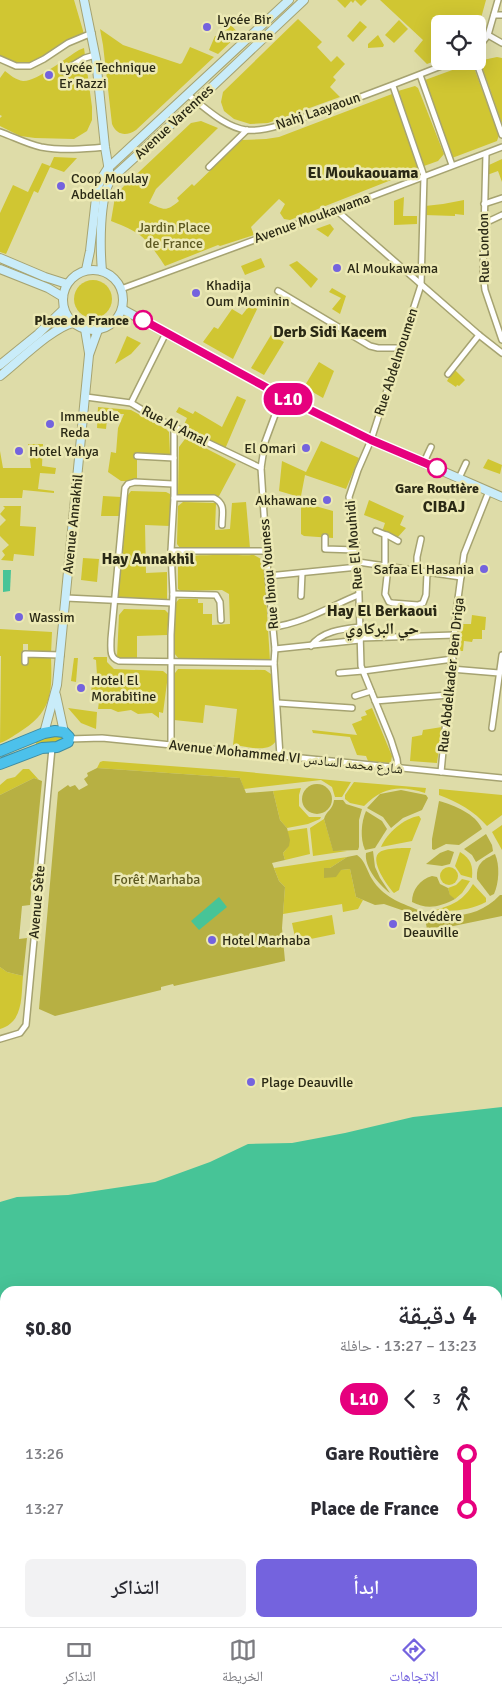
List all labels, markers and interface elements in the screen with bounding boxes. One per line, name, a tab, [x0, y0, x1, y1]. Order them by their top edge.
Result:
place label: Lycée Bir Anzarane	[217, 11, 273, 44]
map controls	[431, 15, 486, 70]
button: locate	[431, 15, 486, 70]
marker: Lycée Bir Anzarane	[201, 21, 213, 33]
place label: Lycée Technique Er Razzi	[59, 59, 156, 92]
marker: Lycée Technique Er Razzi	[43, 69, 55, 81]
street label: Avenue Varennes	[131, 81, 217, 163]
street label: Nahj Laayaoun	[273, 89, 363, 133]
district label: El Moukaouama	[307, 163, 419, 183]
place label: Coop Moulay Abdellah	[71, 170, 149, 203]
marker: Coop Moulay Abdellah	[55, 180, 67, 192]
street label: Avenue Moukawama	[252, 189, 372, 247]
street label: Rue London	[475, 213, 493, 283]
park label: Jardin Place de France	[138, 219, 210, 252]
place label: Al Moukawama	[347, 260, 438, 277]
marker: Al Moukawama	[331, 262, 343, 274]
place label: Khadija Oum Mominin	[206, 277, 290, 310]
marker: Khadija Oum Mominin	[190, 287, 202, 299]
street label: Rue Abdelmoumen	[371, 306, 421, 418]
marker: Place de France	[133, 310, 153, 330]
place label: Place de France	[34, 312, 129, 329]
district label: Derb Sidi Kacem	[273, 322, 387, 342]
line badge: L10	[259, 383, 317, 415]
text: L10	[274, 388, 302, 410]
street label: Rue Al Amal	[139, 402, 211, 450]
place label: Immeuble Reda	[60, 408, 119, 441]
marker: Immeuble Reda	[44, 418, 56, 430]
place label: El Omari	[244, 440, 296, 457]
marker: El Omari	[300, 442, 312, 454]
place label: Hotel Yahya	[29, 443, 99, 460]
marker: Hotel Yahya	[13, 445, 25, 457]
marker: Gare Routière	[427, 458, 447, 478]
street label: Avenue Annakhil	[59, 473, 87, 575]
place label: Gare Routière	[395, 480, 479, 497]
place label: Akhawane	[255, 492, 317, 509]
marker: Akhawane	[321, 494, 333, 506]
district label: CIBAJ	[423, 497, 465, 517]
street label: Rue El Mouhidi	[342, 500, 366, 590]
street label: Rue Ibnou Youness	[256, 518, 282, 630]
district label: Hay Annakhil	[101, 549, 195, 569]
place label: Safaa El Hasania	[374, 561, 474, 578]
marker: Safaa El Hasania	[478, 563, 490, 575]
street label: Rue Abdelkader Ben Driga	[434, 597, 468, 753]
district label: Hay El Berkaoui حي البركاوي	[327, 601, 437, 641]
place label: Wassim	[29, 609, 75, 626]
marker: Wassim	[13, 611, 25, 623]
place label: Hotel El Morabitine	[91, 672, 156, 705]
marker: Hotel El Morabitine	[75, 682, 87, 694]
street label: Avenue Mohammed VI شارع محمد السادس	[168, 736, 404, 779]
street label: Avenue Sète	[25, 865, 49, 939]
park label: Forêt Marhaba	[114, 871, 200, 888]
place label: Belvédère Deauville	[403, 908, 462, 941]
marker: Belvédère Deauville	[387, 918, 399, 930]
place label: Hotel Marhaba	[222, 932, 310, 949]
marker: Hotel Marhaba	[206, 934, 218, 946]
place label: Plage Deauville	[261, 1074, 353, 1091]
marker: Plage Deauville	[245, 1076, 257, 1088]
text: 4 دقيقة	[398, 1298, 477, 1332]
text: $0.80	[25, 1317, 71, 1341]
text: 13:23 – 13:27 · حافلة	[340, 1336, 477, 1356]
icon: back	[396, 1385, 424, 1413]
icon: walk	[449, 1385, 477, 1413]
text: L10	[350, 1388, 378, 1410]
text: 3	[432, 1389, 441, 1409]
text: Gare Routière	[325, 1442, 439, 1466]
text: 13:26	[25, 1444, 64, 1464]
text: Place de France	[310, 1497, 439, 1521]
text: 13:27	[25, 1499, 64, 1519]
button: التذاكر	[25, 1559, 246, 1617]
button: ابدأ	[256, 1559, 477, 1617]
tab: التذاكر	[63, 1636, 96, 1690]
tab: الخريطة	[222, 1636, 263, 1690]
tab: الاتجاهات	[389, 1636, 439, 1690]

